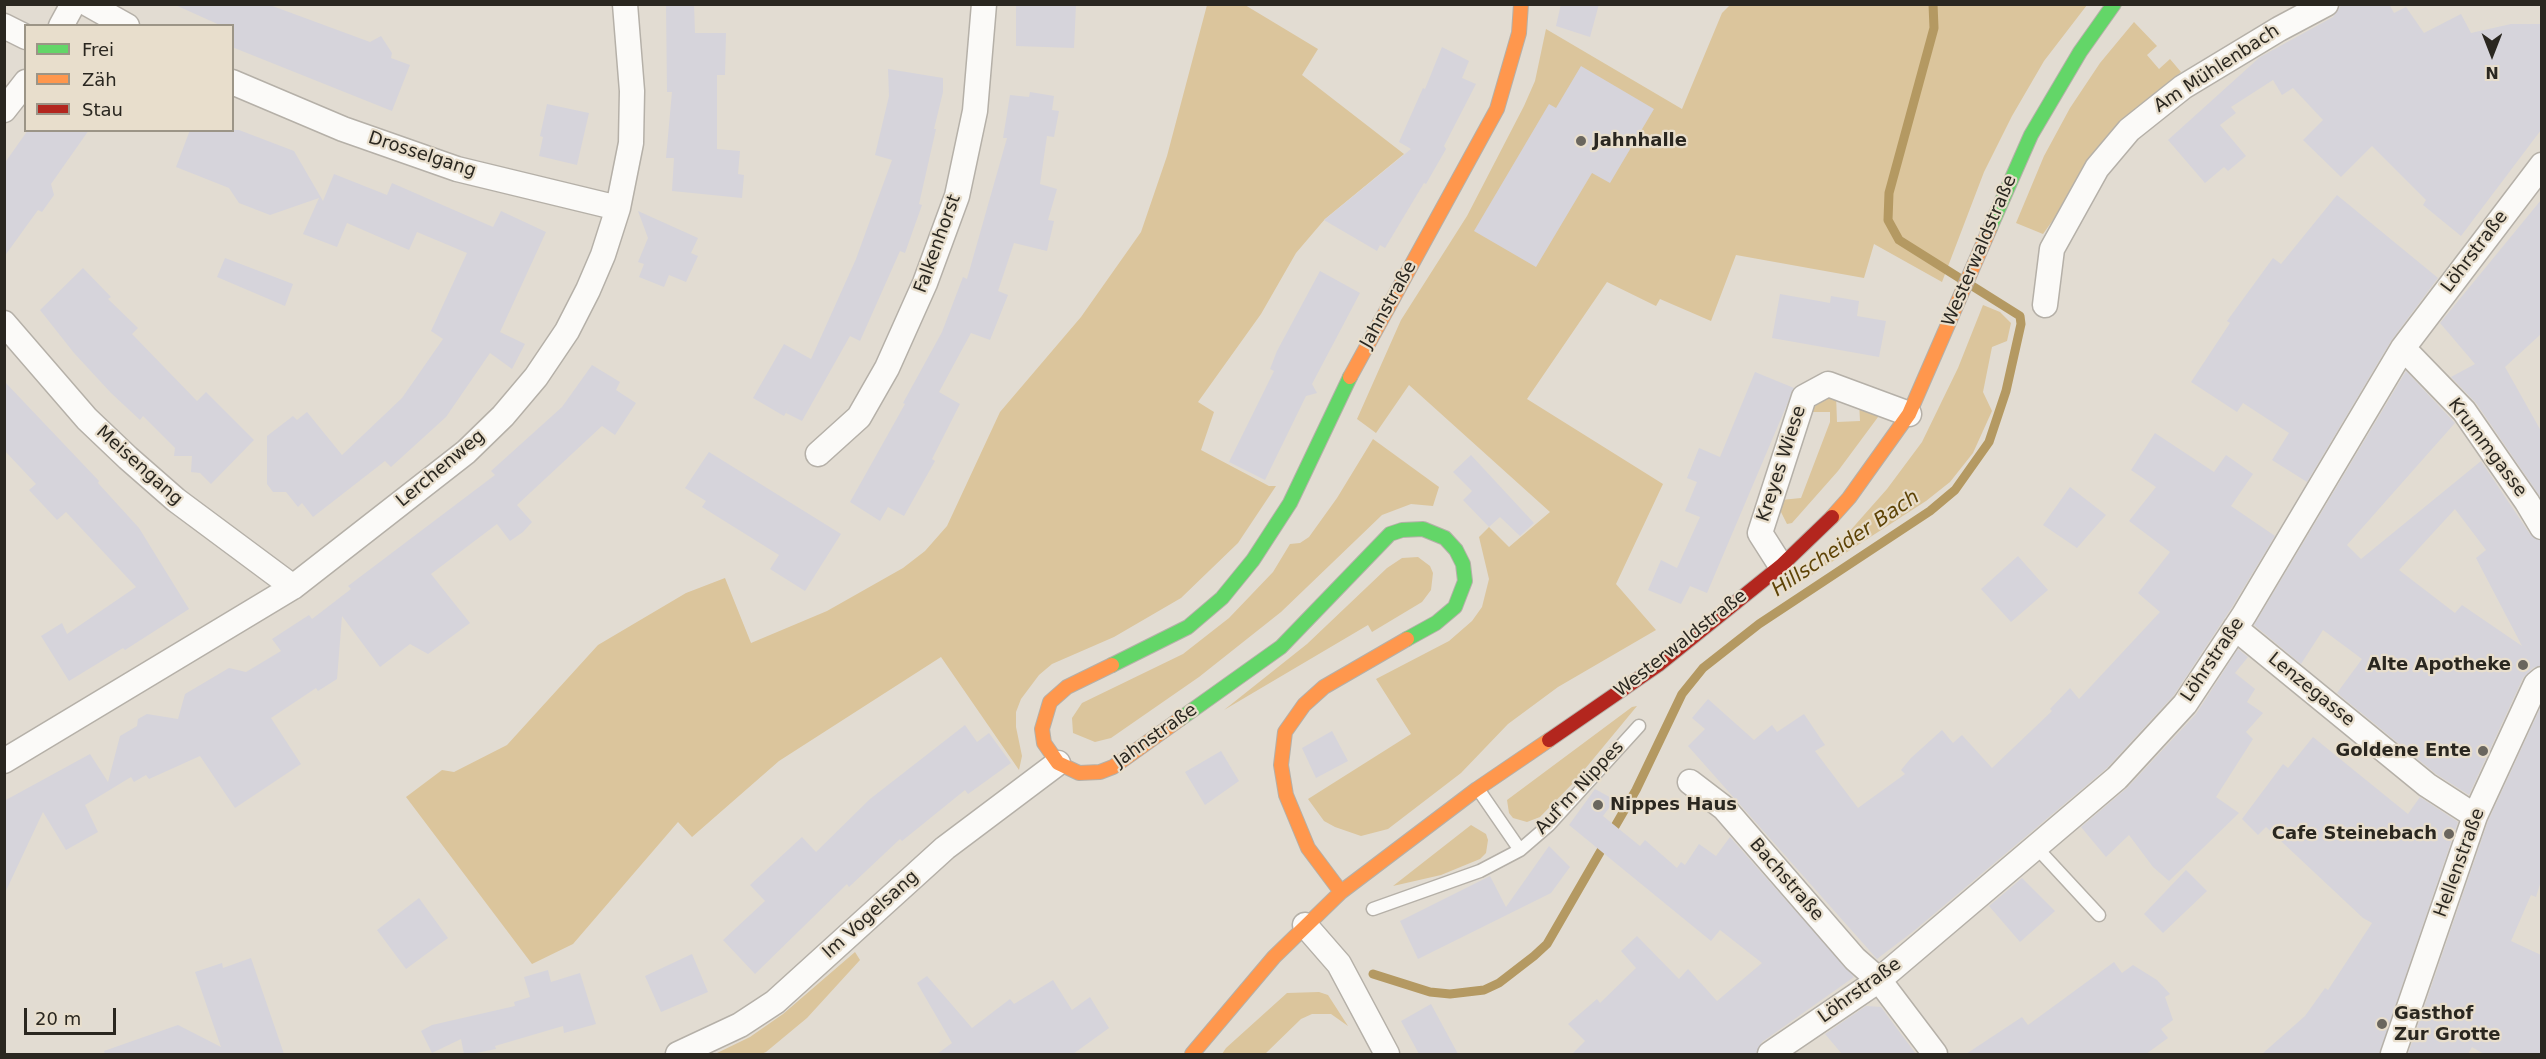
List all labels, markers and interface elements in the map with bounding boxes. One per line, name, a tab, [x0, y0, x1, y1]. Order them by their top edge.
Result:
street label: Am Mühlenbach	[2150, 20, 2284, 118]
legend	[24, 24, 234, 132]
north arrow	[2462, 24, 2522, 84]
text: Frei	[82, 39, 114, 60]
text: N	[2485, 63, 2499, 82]
text: Zäh	[82, 69, 117, 90]
text: Stau	[82, 99, 123, 120]
street label: Drosselgang	[365, 127, 479, 183]
place label: Jahnhalle	[1593, 130, 1687, 152]
marker: Jahnhalle	[1574, 134, 1588, 148]
street label: Westerwaldstraße	[1938, 172, 2022, 330]
street label: Falkenhorst	[910, 192, 966, 296]
street label: Löhrstraße	[2437, 207, 2513, 297]
street label: Jahnstraße	[1356, 258, 1422, 352]
street label: Krummgasse	[2443, 394, 2531, 502]
street label: Kreyes Wiese	[1753, 403, 1811, 525]
street label: Meisengang	[91, 422, 187, 510]
street label: Lerchenweg	[392, 426, 490, 512]
water label: Hillscheider Bach	[1768, 486, 1924, 602]
street label: Westerwaldstraße	[1610, 586, 1752, 702]
street label: Löhrstraße	[2177, 614, 2249, 706]
street label: Lenzegasse	[2263, 649, 2359, 731]
place label: Alte Apotheke	[2367, 654, 2511, 676]
marker: Alte Apotheke	[2516, 658, 2530, 672]
street label: Jahnstraße	[1110, 699, 1202, 773]
street label: Auf'm Nippes	[1531, 737, 1629, 839]
place label: Goldene Ente	[2335, 740, 2471, 762]
marker: Goldene Ente	[2476, 744, 2490, 758]
place label: Nippes Haus	[1610, 794, 1737, 816]
marker: Nippes Haus	[1591, 798, 1605, 812]
street label: Hellenstraße	[2430, 806, 2490, 920]
place label: Cafe Steinebach	[2272, 823, 2437, 845]
marker: Cafe Steinebach	[2442, 827, 2456, 841]
street label: Bachstraße	[1744, 834, 1828, 926]
street label: Im Vogelsang	[819, 866, 923, 964]
street label: Löhrstraße	[1814, 954, 1906, 1028]
scale bar	[27, 996, 118, 1034]
place label: Gasthof Zur Grotte	[2394, 1003, 2500, 1046]
text: 20 m	[35, 1008, 81, 1029]
marker: Gasthof Zur Grotte	[2375, 1017, 2389, 1031]

